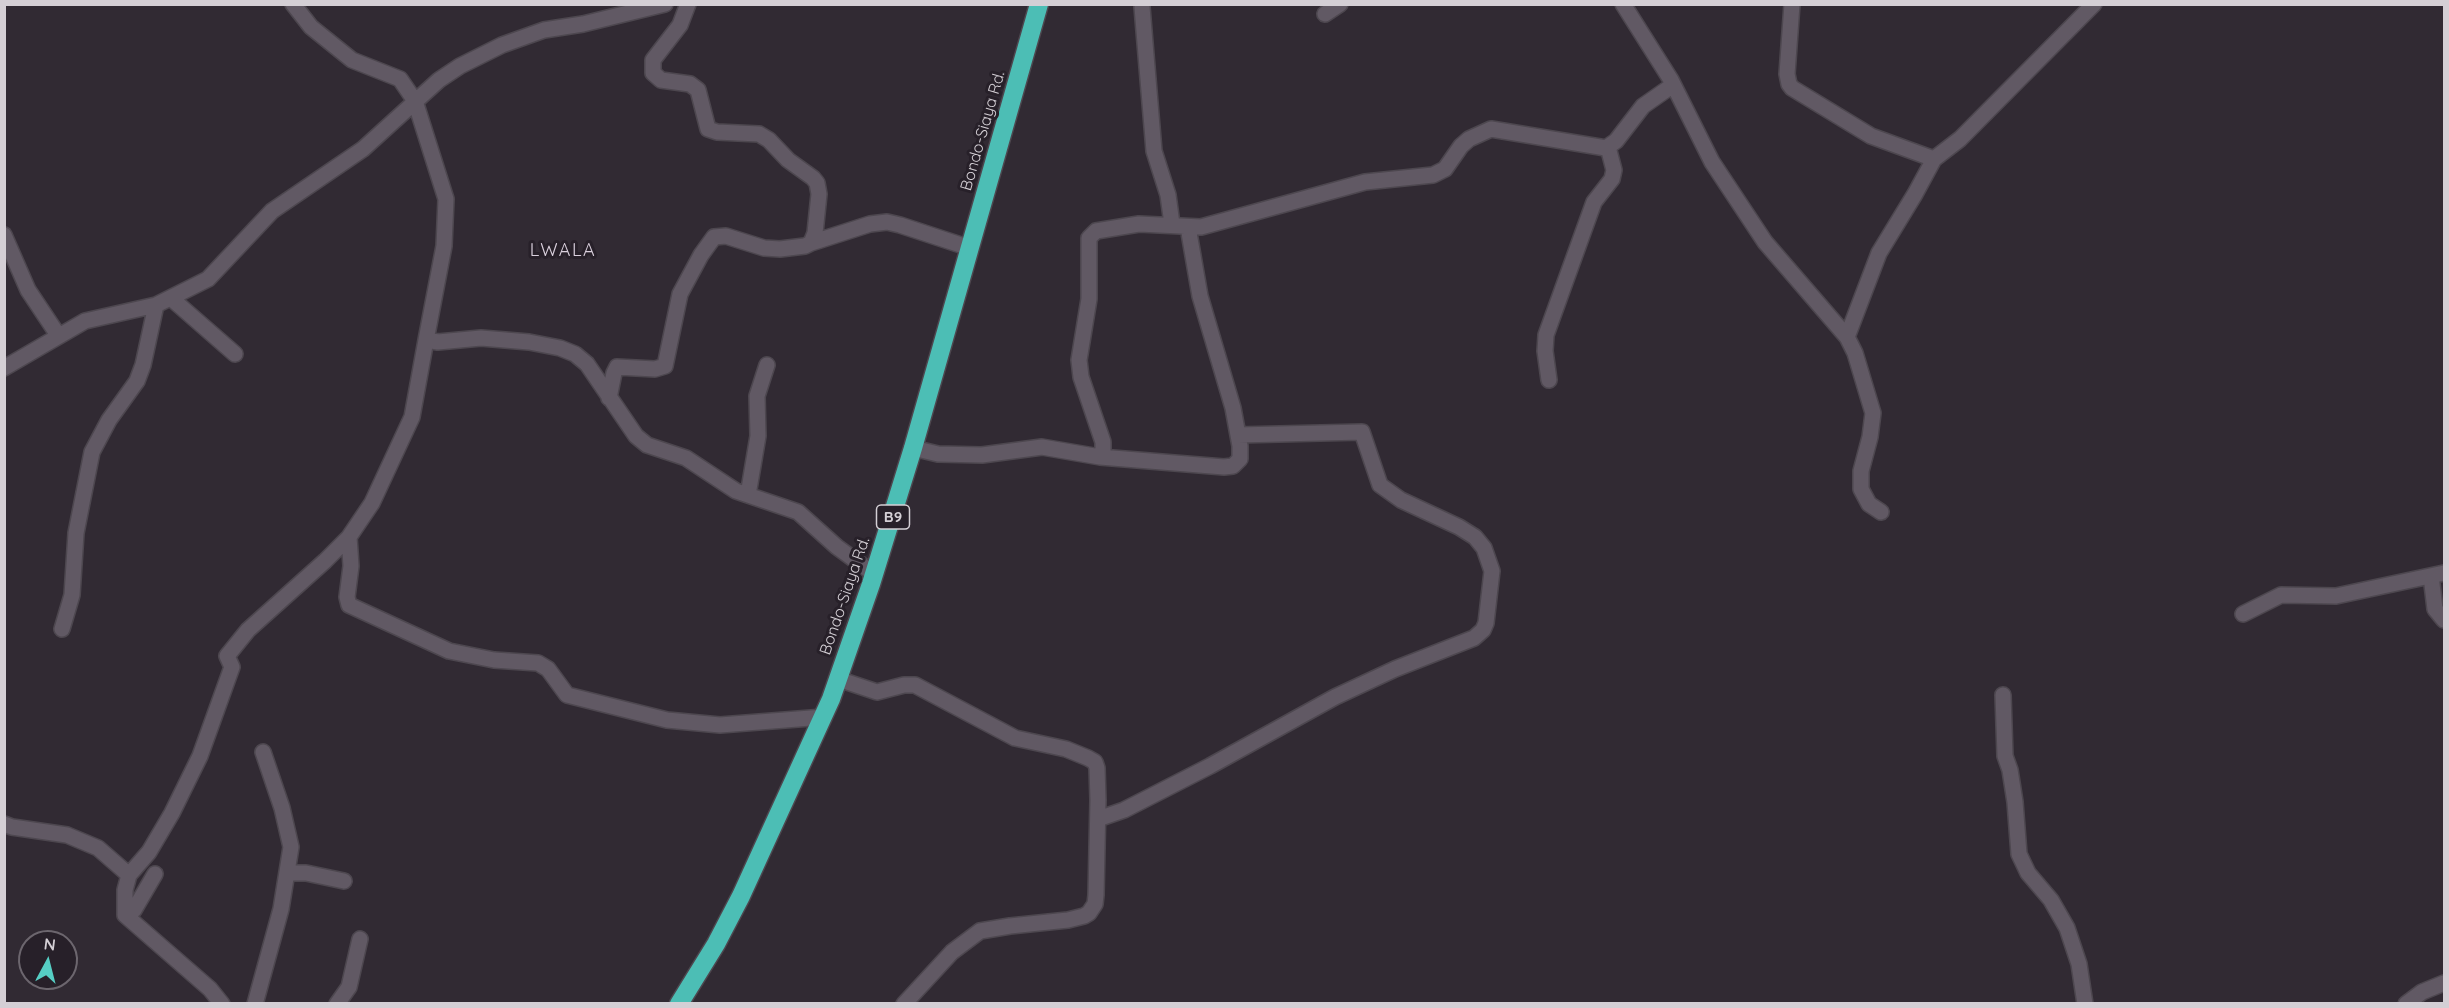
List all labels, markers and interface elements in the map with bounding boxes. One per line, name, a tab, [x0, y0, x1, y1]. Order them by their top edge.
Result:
street label: Bondo-Siaya Rd.	[957, 69, 1009, 193]
district label: LWALA	[530, 240, 596, 262]
road number: B9	[876, 505, 910, 529]
street label: Bondo-Siaya Rd.	[816, 535, 874, 657]
north arrow	[18, 930, 78, 990]
text: N	[43, 933, 57, 955]

